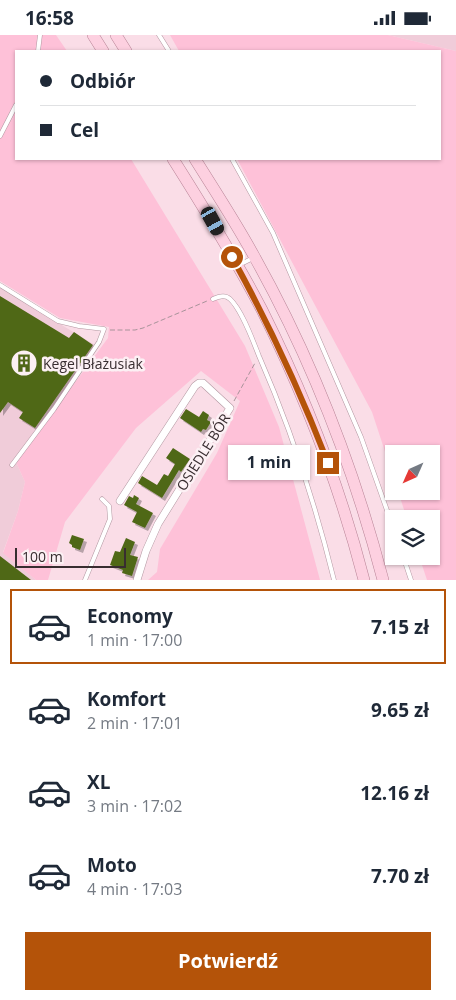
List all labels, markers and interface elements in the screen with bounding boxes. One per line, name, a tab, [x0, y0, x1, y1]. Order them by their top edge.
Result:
text: 16:58	[25, 5, 74, 31]
text: Odbiór	[70, 68, 135, 94]
text: Cel	[70, 117, 99, 143]
car	[199, 204, 226, 238]
route start	[221, 246, 243, 268]
building icon: Kegel Błażusiak	[9, 348, 39, 378]
place label: Kegel Błażusiak	[43, 354, 144, 373]
street label: OSIEDLE BÓR	[172, 409, 234, 494]
callout: 1 min	[228, 445, 310, 481]
north arrow	[385, 445, 440, 500]
map controls	[385, 445, 440, 565]
text: 1 min	[247, 451, 291, 473]
route end	[317, 452, 339, 474]
button: layers	[385, 510, 440, 565]
scale bar	[15, 545, 126, 568]
text: 100 m	[22, 547, 63, 566]
text: Economy	[87, 603, 173, 629]
icon: car	[27, 604, 72, 649]
text: 7.15 zł	[371, 614, 429, 640]
text: 1 min · 17:00	[87, 629, 182, 651]
text: Komfort	[87, 686, 166, 712]
icon: car	[27, 687, 72, 732]
text: 9.65 zł	[371, 697, 429, 723]
text: 2 min · 17:01	[87, 712, 182, 734]
text: XL	[87, 769, 110, 795]
icon: car	[27, 770, 72, 815]
text: 12.16 zł	[360, 780, 429, 806]
text: 3 min · 17:02	[87, 795, 182, 817]
text: Moto	[87, 852, 137, 878]
icon: car	[27, 853, 72, 898]
text: 7.70 zł	[371, 863, 429, 889]
text: 4 min · 17:03	[87, 878, 182, 900]
button: Potwierdź	[25, 932, 431, 990]

